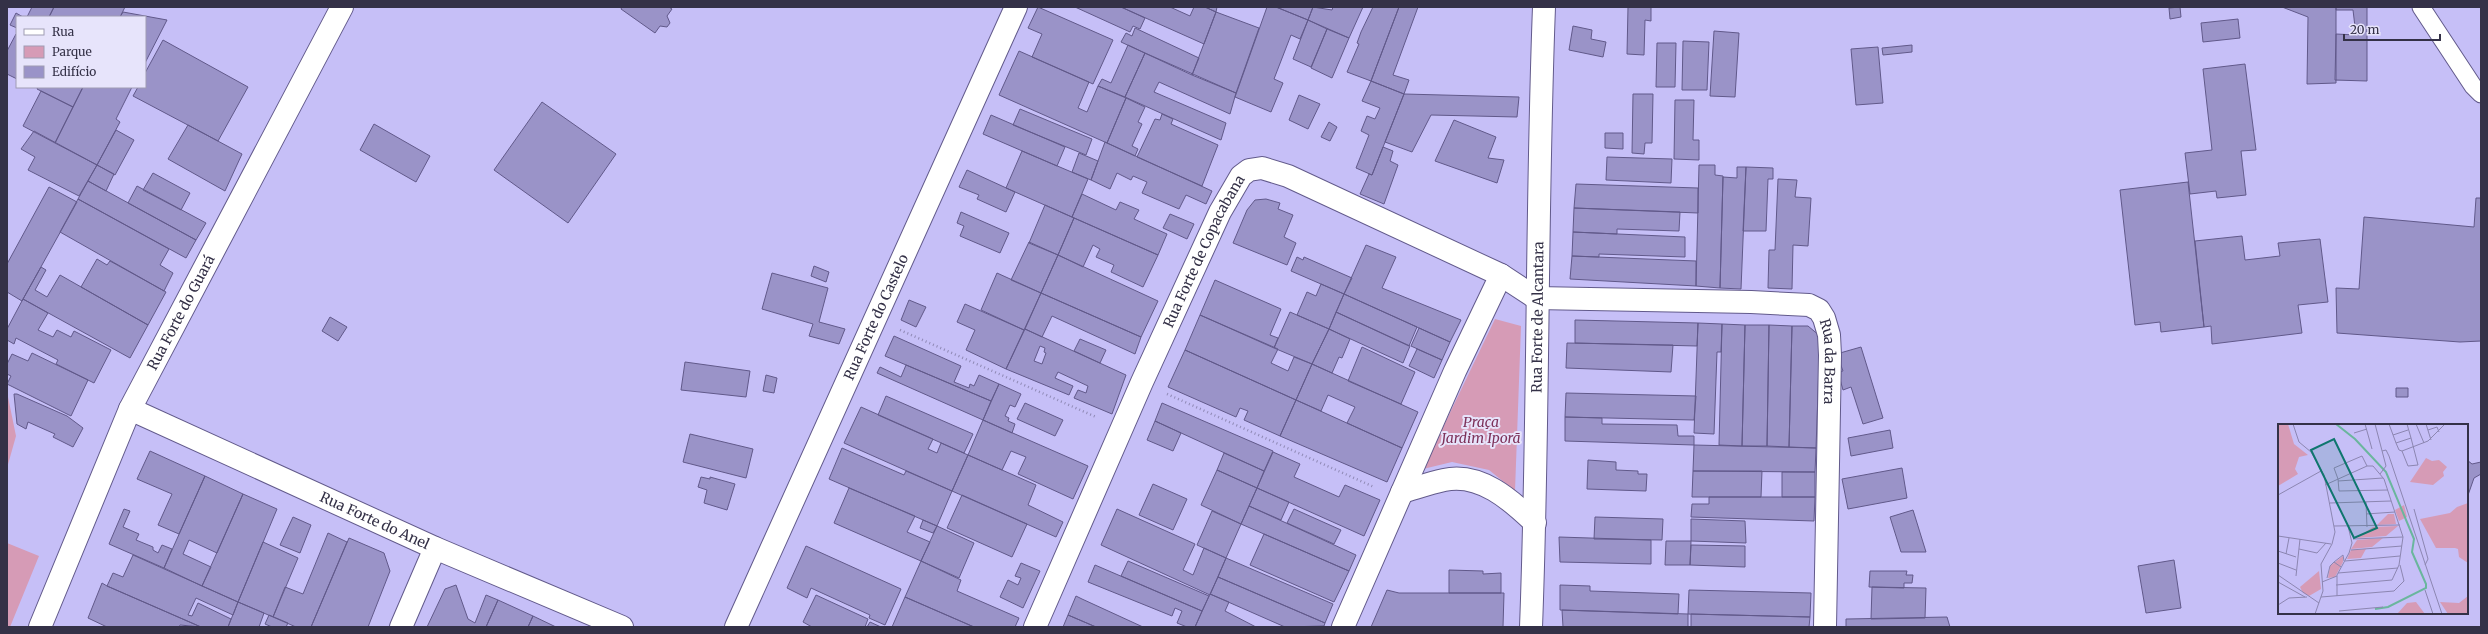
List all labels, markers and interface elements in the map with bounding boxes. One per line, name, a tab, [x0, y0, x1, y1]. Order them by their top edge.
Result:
legend	[16, 16, 146, 88]
scale bar	[2344, 16, 2440, 42]
text: 20 m	[2350, 22, 2379, 37]
text: Rua	[52, 24, 75, 39]
text: Parque	[52, 44, 92, 59]
text: Edifício	[52, 64, 96, 79]
street label: Rua Forte de Copacabana	[1159, 171, 1249, 330]
street label: Rua Forte de Alcantara	[1528, 241, 1547, 393]
street label: Rua Forte do Guará	[143, 251, 219, 373]
street label: Rua Forte do Castelo	[840, 251, 912, 383]
street label: Rua da Barra	[1816, 317, 1839, 405]
park label: Praça Jardim Iporã	[1439, 413, 1521, 447]
inset map	[2278, 424, 2468, 614]
street label: Rua Forte do Anel	[317, 488, 433, 554]

